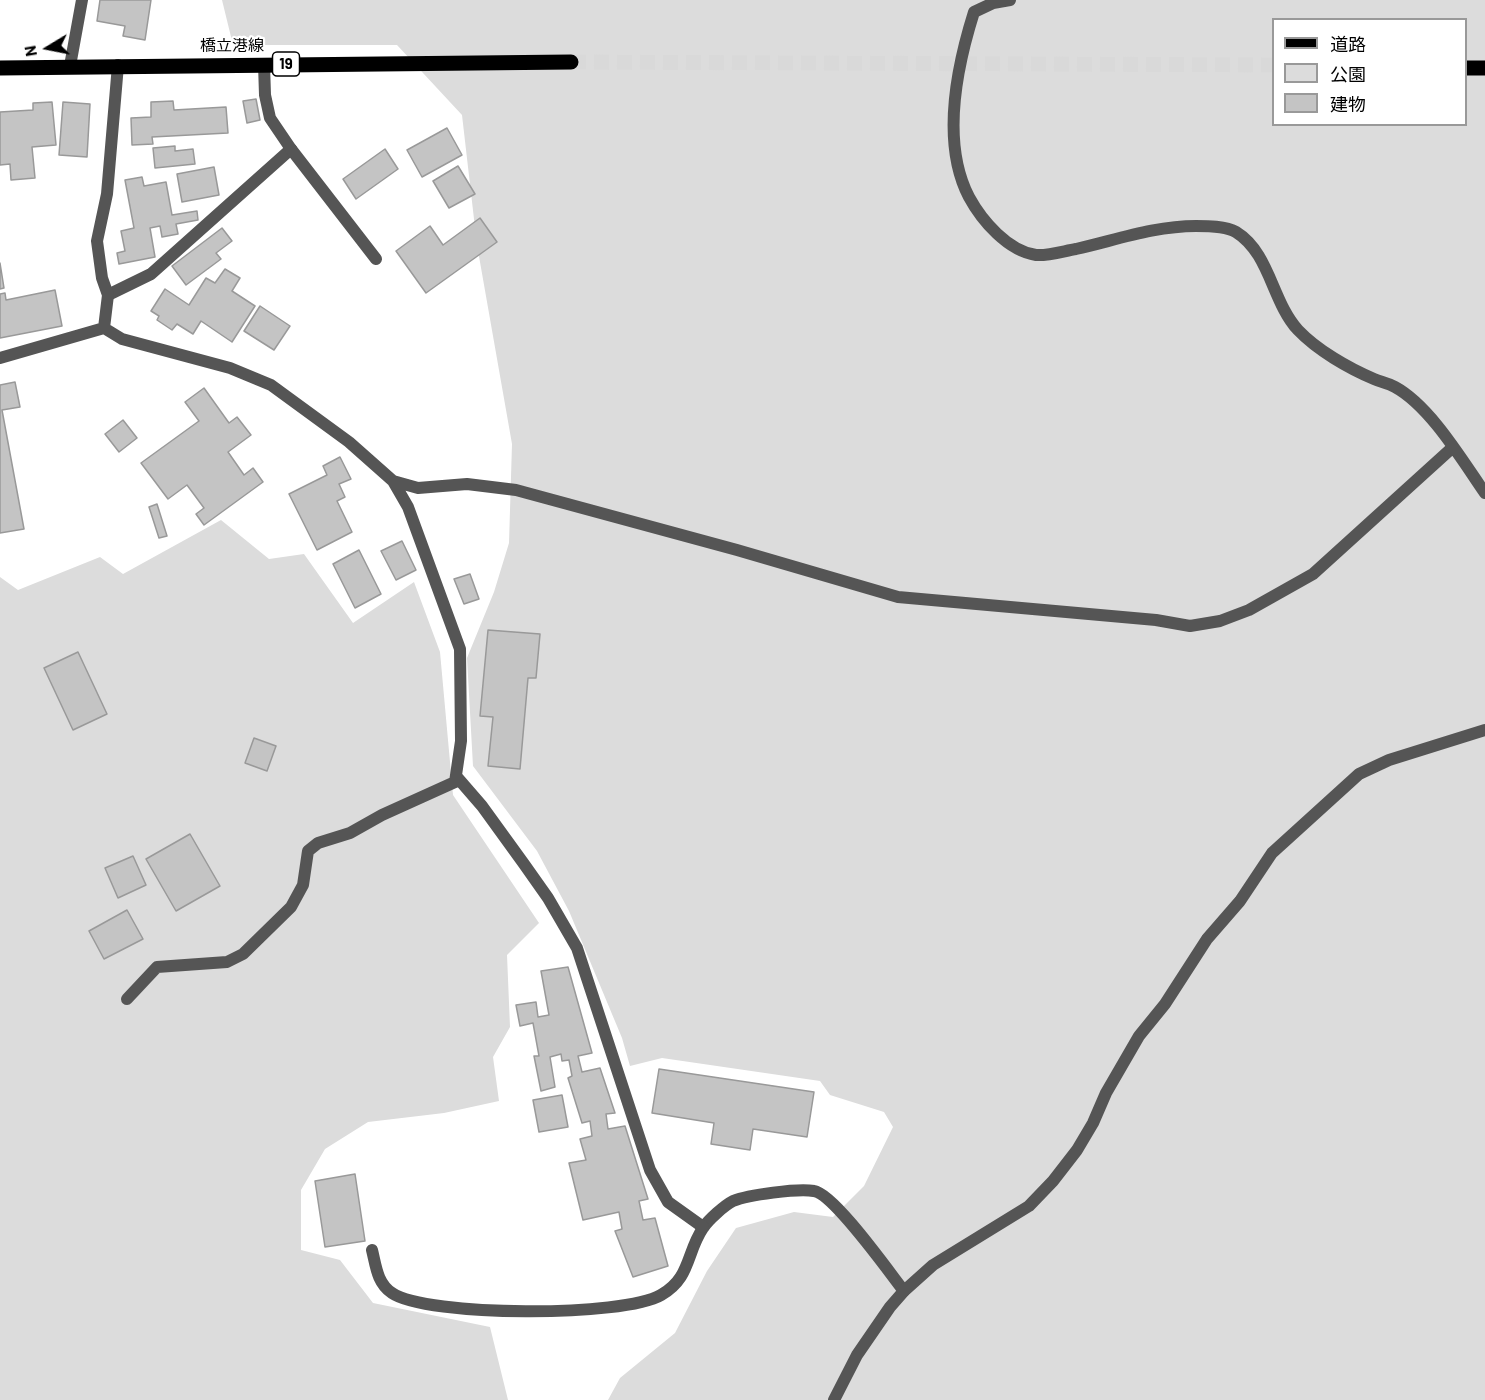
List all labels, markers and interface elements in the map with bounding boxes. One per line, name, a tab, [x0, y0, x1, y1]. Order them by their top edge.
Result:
north arrow	[18, 18, 78, 78]
legend	[1272, 18, 1467, 126]
text: 道路	[1330, 33, 1366, 55]
street label: 橋立港線	[200, 36, 264, 56]
text: N	[20, 44, 40, 58]
road number: 19	[272, 52, 300, 76]
text: 公園	[1330, 63, 1366, 85]
text: 建物	[1330, 93, 1366, 115]

